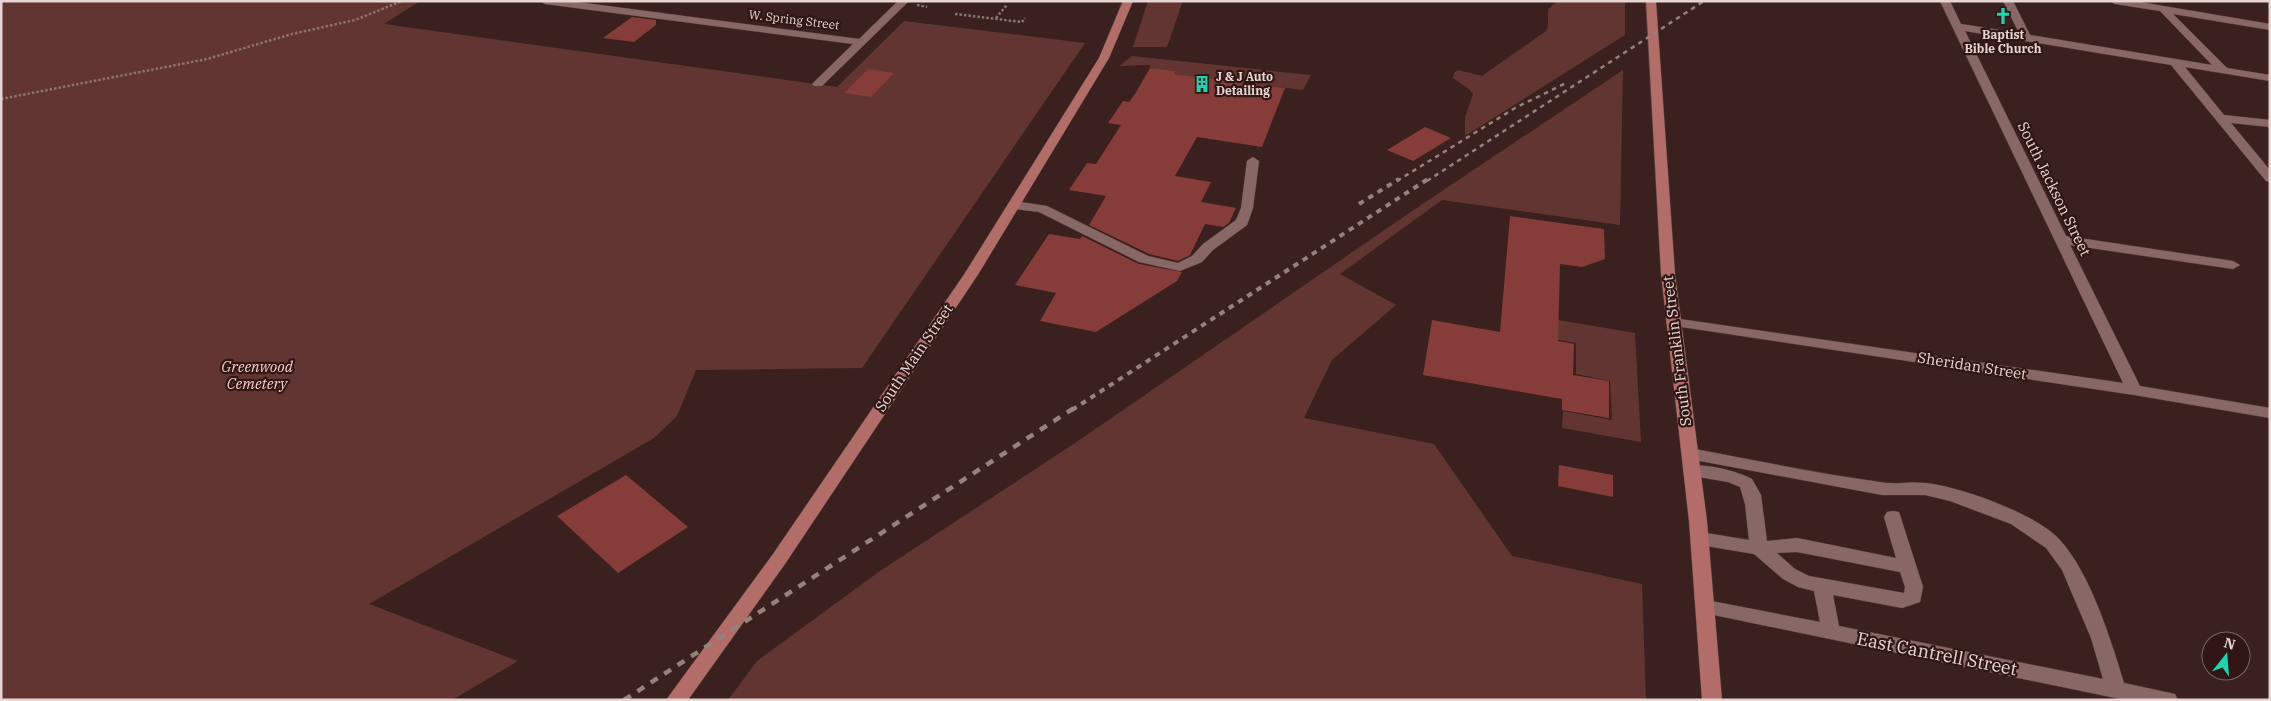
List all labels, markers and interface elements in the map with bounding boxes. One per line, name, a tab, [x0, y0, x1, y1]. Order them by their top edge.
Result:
church icon: Baptist Bible Church	[1993, 6, 2013, 26]
street label: W. Spring Street	[748, 7, 840, 33]
place label: Baptist Bible Church	[1964, 27, 2042, 56]
place label: J & J Auto Detailing	[1216, 69, 1273, 98]
building icon: J & J Auto Detailing	[1192, 74, 1212, 94]
street label: South Jackson Street	[2014, 118, 2095, 259]
street label: South Franklin Street	[1658, 275, 1695, 427]
street label: South Main Street	[871, 300, 957, 415]
street label: Sheridan Street	[1916, 348, 2028, 384]
park label: Greenwood Cemetery	[221, 357, 294, 393]
street label: East Cantrell Street	[1855, 627, 2019, 680]
north arrow	[2201, 631, 2251, 681]
text: N	[2222, 633, 2238, 654]

